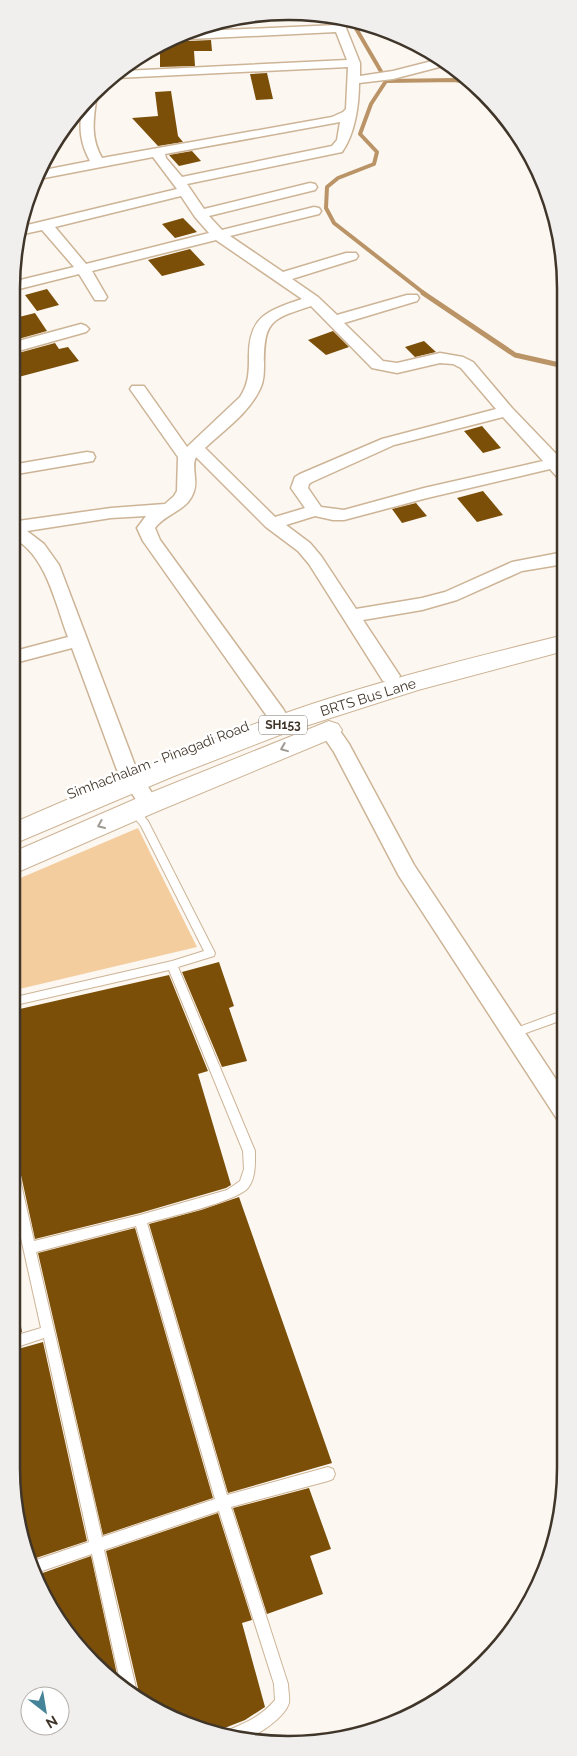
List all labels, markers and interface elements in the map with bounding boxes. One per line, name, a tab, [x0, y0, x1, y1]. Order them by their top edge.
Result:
street label: BRTS Bus Lane	[318, 675, 418, 719]
road number: SH153	[259, 716, 307, 734]
street label: Simhachalam - Pinagadi Road	[65, 718, 251, 802]
one-way arrow	[280, 742, 289, 753]
one-way arrow	[98, 819, 106, 829]
north arrow	[20, 1686, 70, 1736]
text: N	[43, 1713, 60, 1732]

